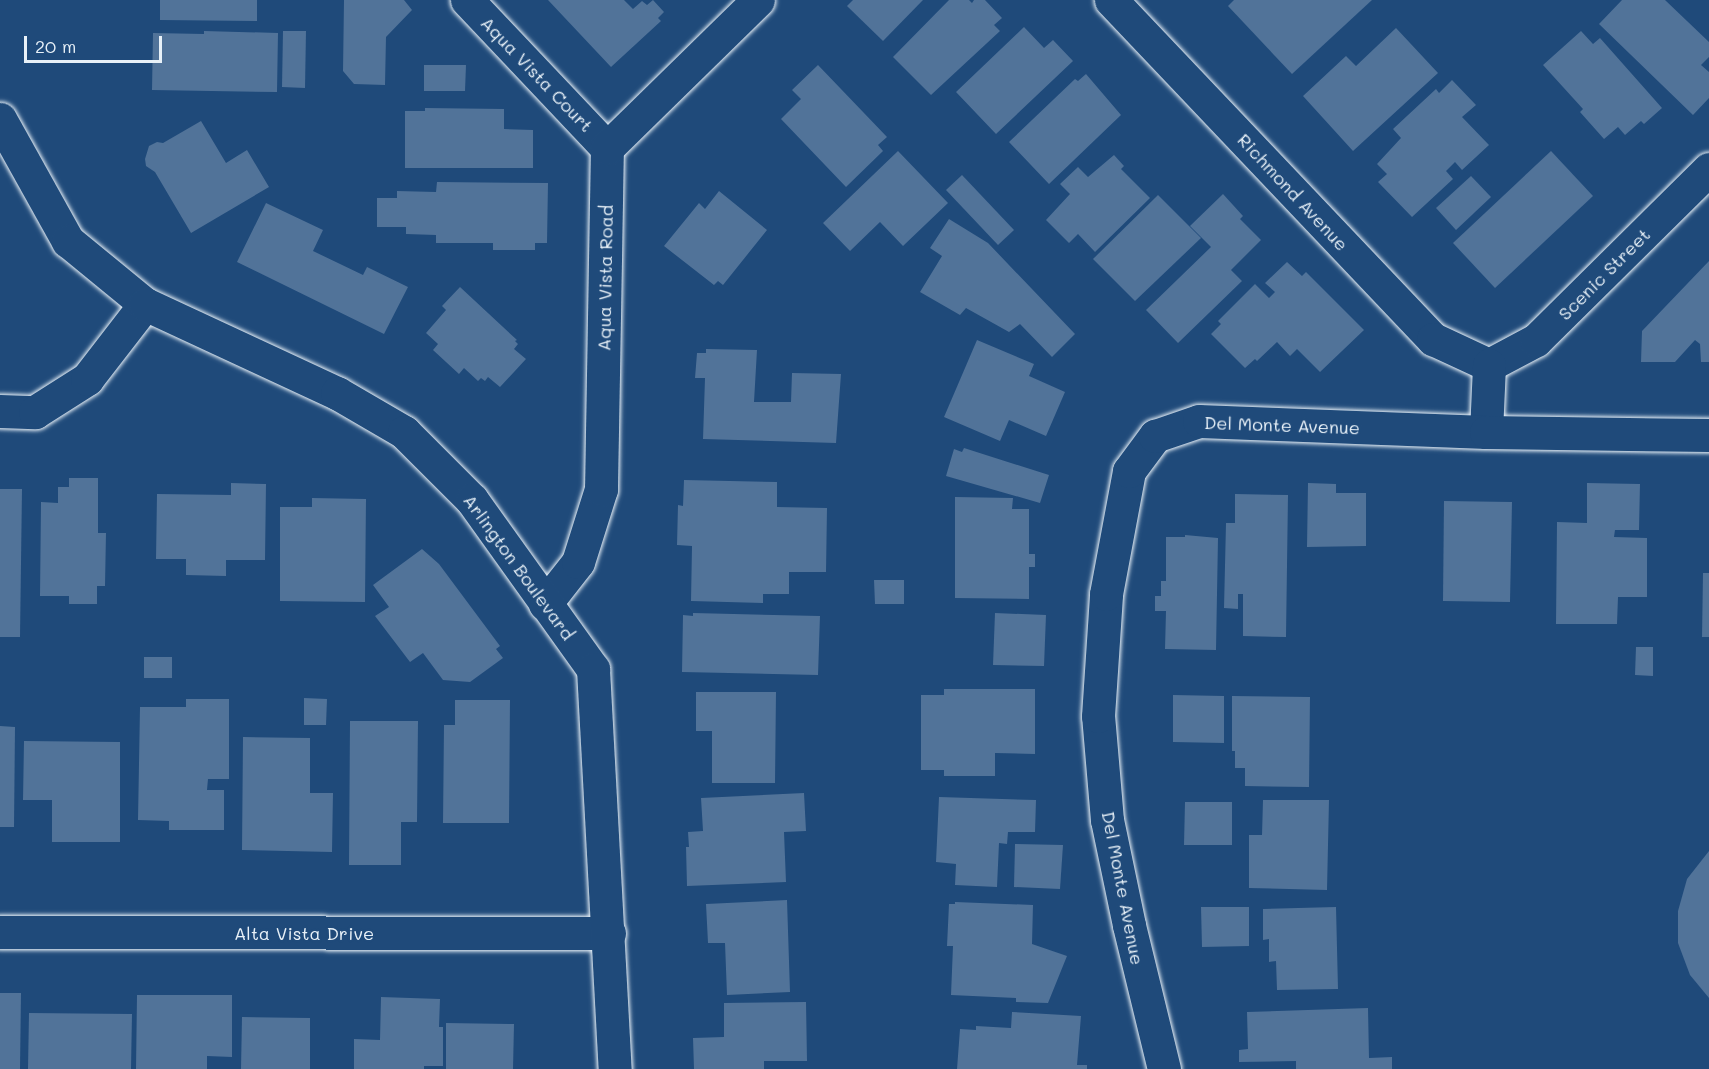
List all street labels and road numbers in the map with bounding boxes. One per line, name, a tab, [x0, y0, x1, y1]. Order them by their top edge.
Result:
street label: Aqua Vista Court	[476, 12, 598, 136]
street label: Richmond Avenue	[1233, 129, 1353, 255]
street label: Aqua Vista Road	[593, 205, 617, 351]
street label: Scenic Street	[1554, 224, 1654, 324]
street label: Del Monte Avenue	[1204, 411, 1360, 439]
street label: Arlington Boulevard	[459, 490, 579, 644]
street label: Del Monte Avenue	[1098, 809, 1148, 967]
street label: Alta Vista Drive	[234, 922, 374, 944]

